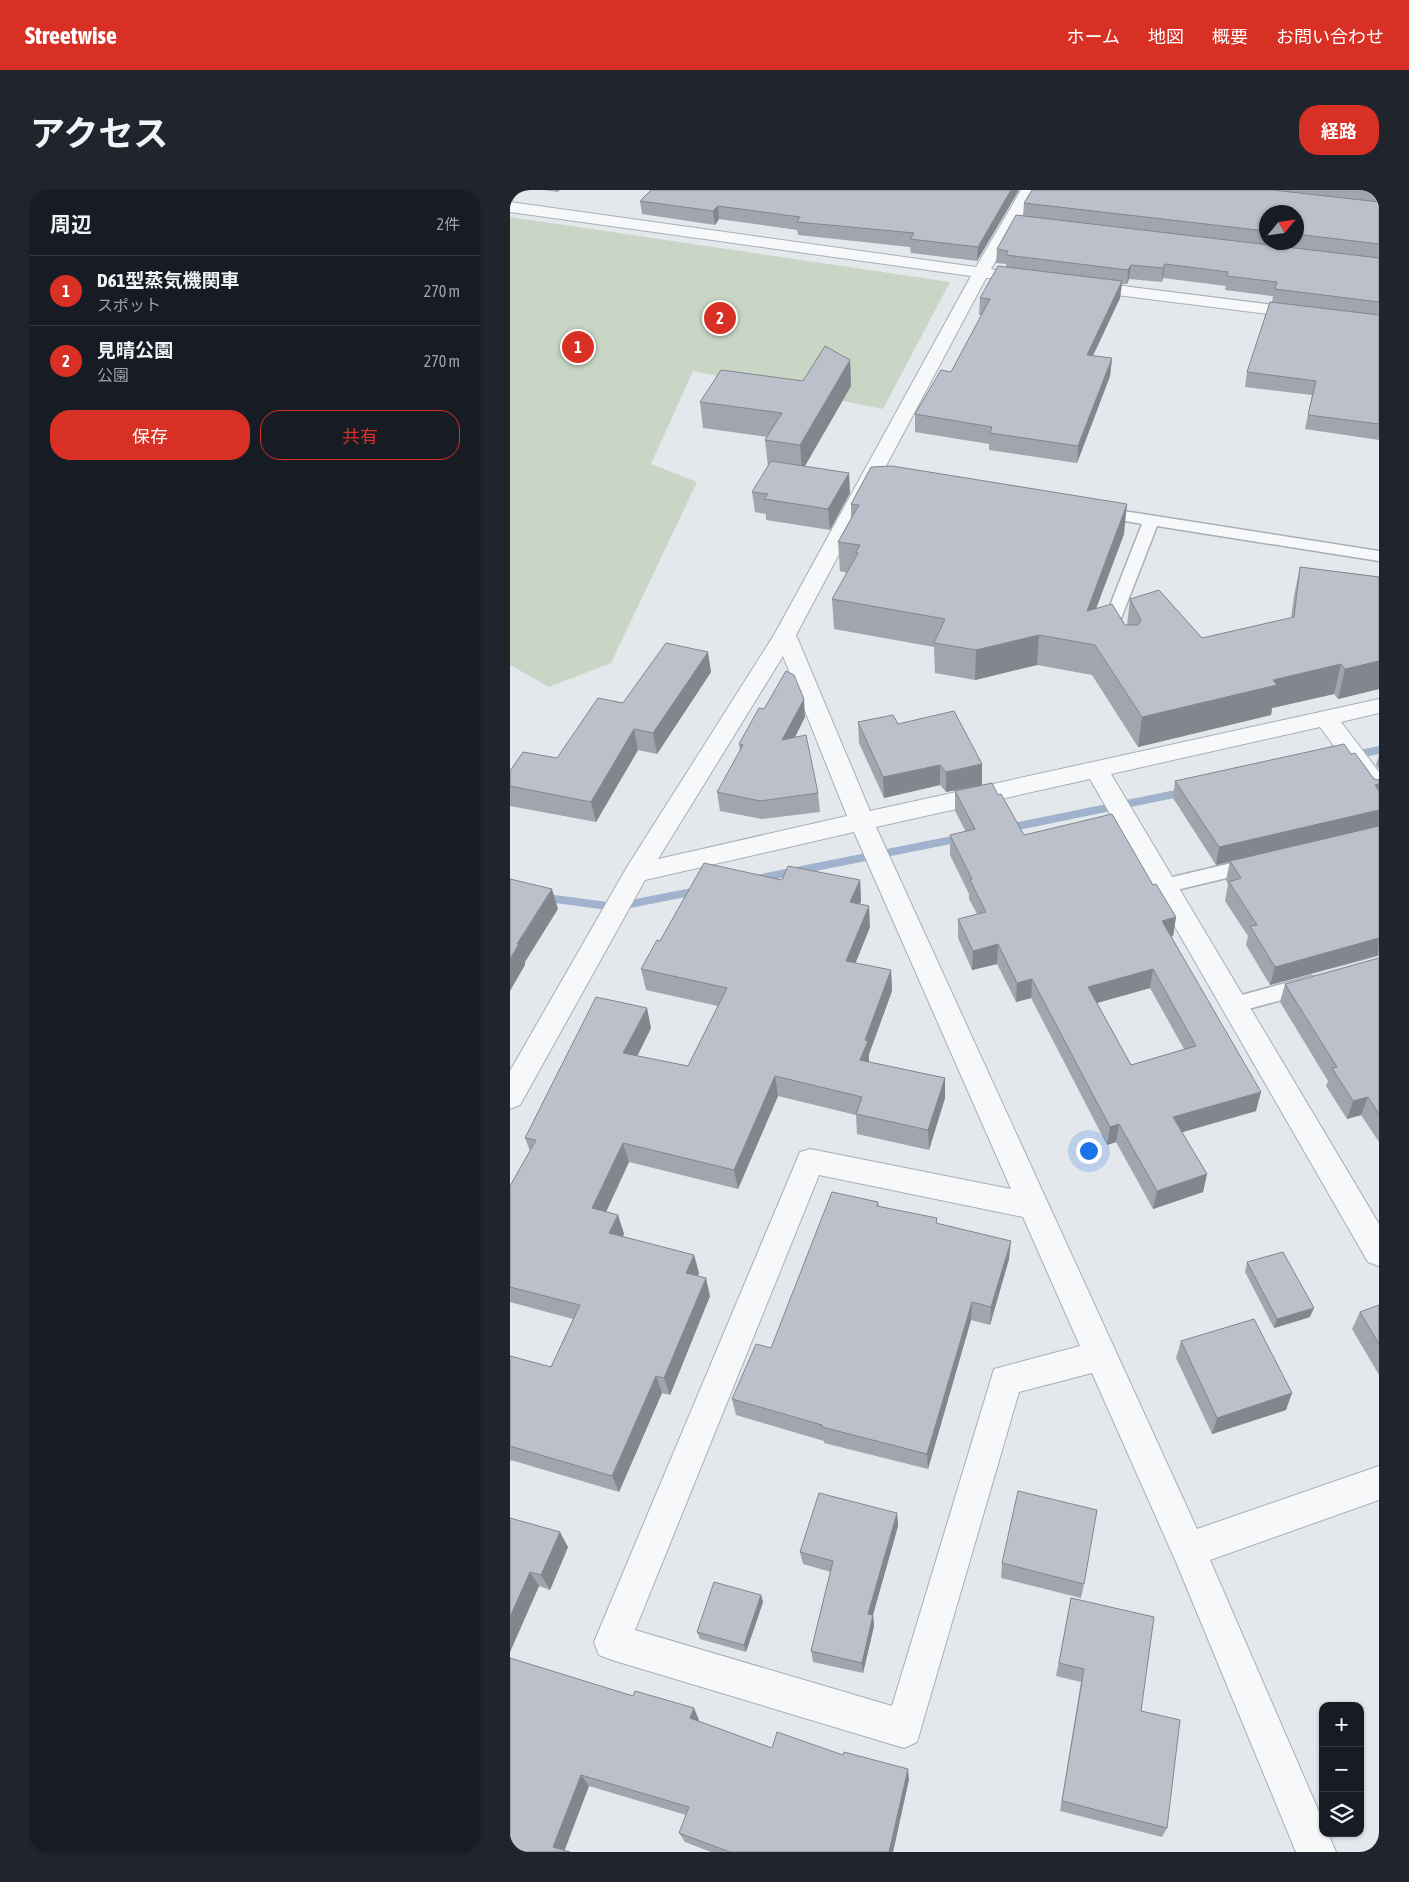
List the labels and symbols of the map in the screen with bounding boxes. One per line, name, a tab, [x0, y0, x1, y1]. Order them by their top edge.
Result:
north arrow	[1259, 205, 1304, 250]
pin: 2	[704, 299, 736, 337]
pin: 1	[562, 328, 594, 366]
your location	[1076, 1138, 1102, 1164]

